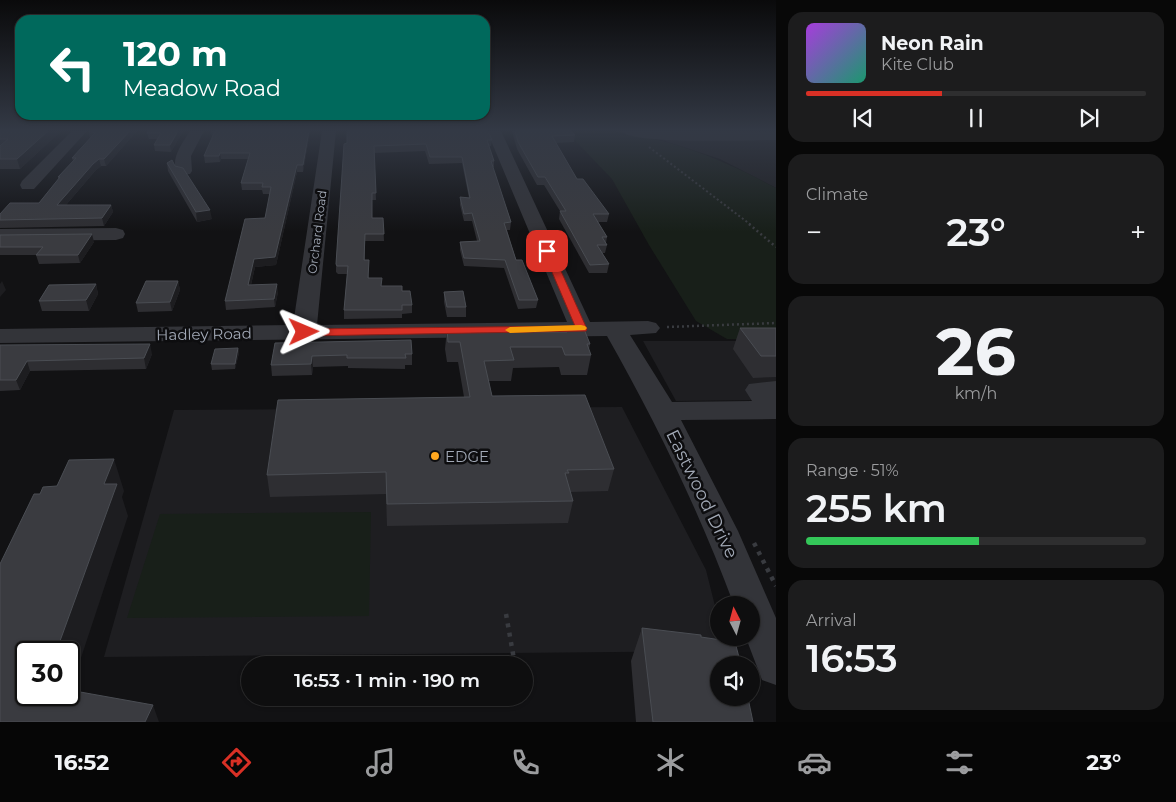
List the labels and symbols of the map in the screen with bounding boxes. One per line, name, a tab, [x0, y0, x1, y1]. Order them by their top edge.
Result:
street label: Orchard Road	[304, 189, 330, 275]
pin	[526, 230, 568, 272]
position arrow	[277, 305, 329, 357]
street label: Hadley Road	[156, 324, 252, 344]
street label: Eastwood Drive	[661, 426, 743, 562]
place label: EDGE	[445, 447, 489, 466]
marker: EDGE	[429, 450, 441, 462]
north arrow	[710, 596, 760, 646]
speed limit sign: 30	[15, 641, 80, 706]

